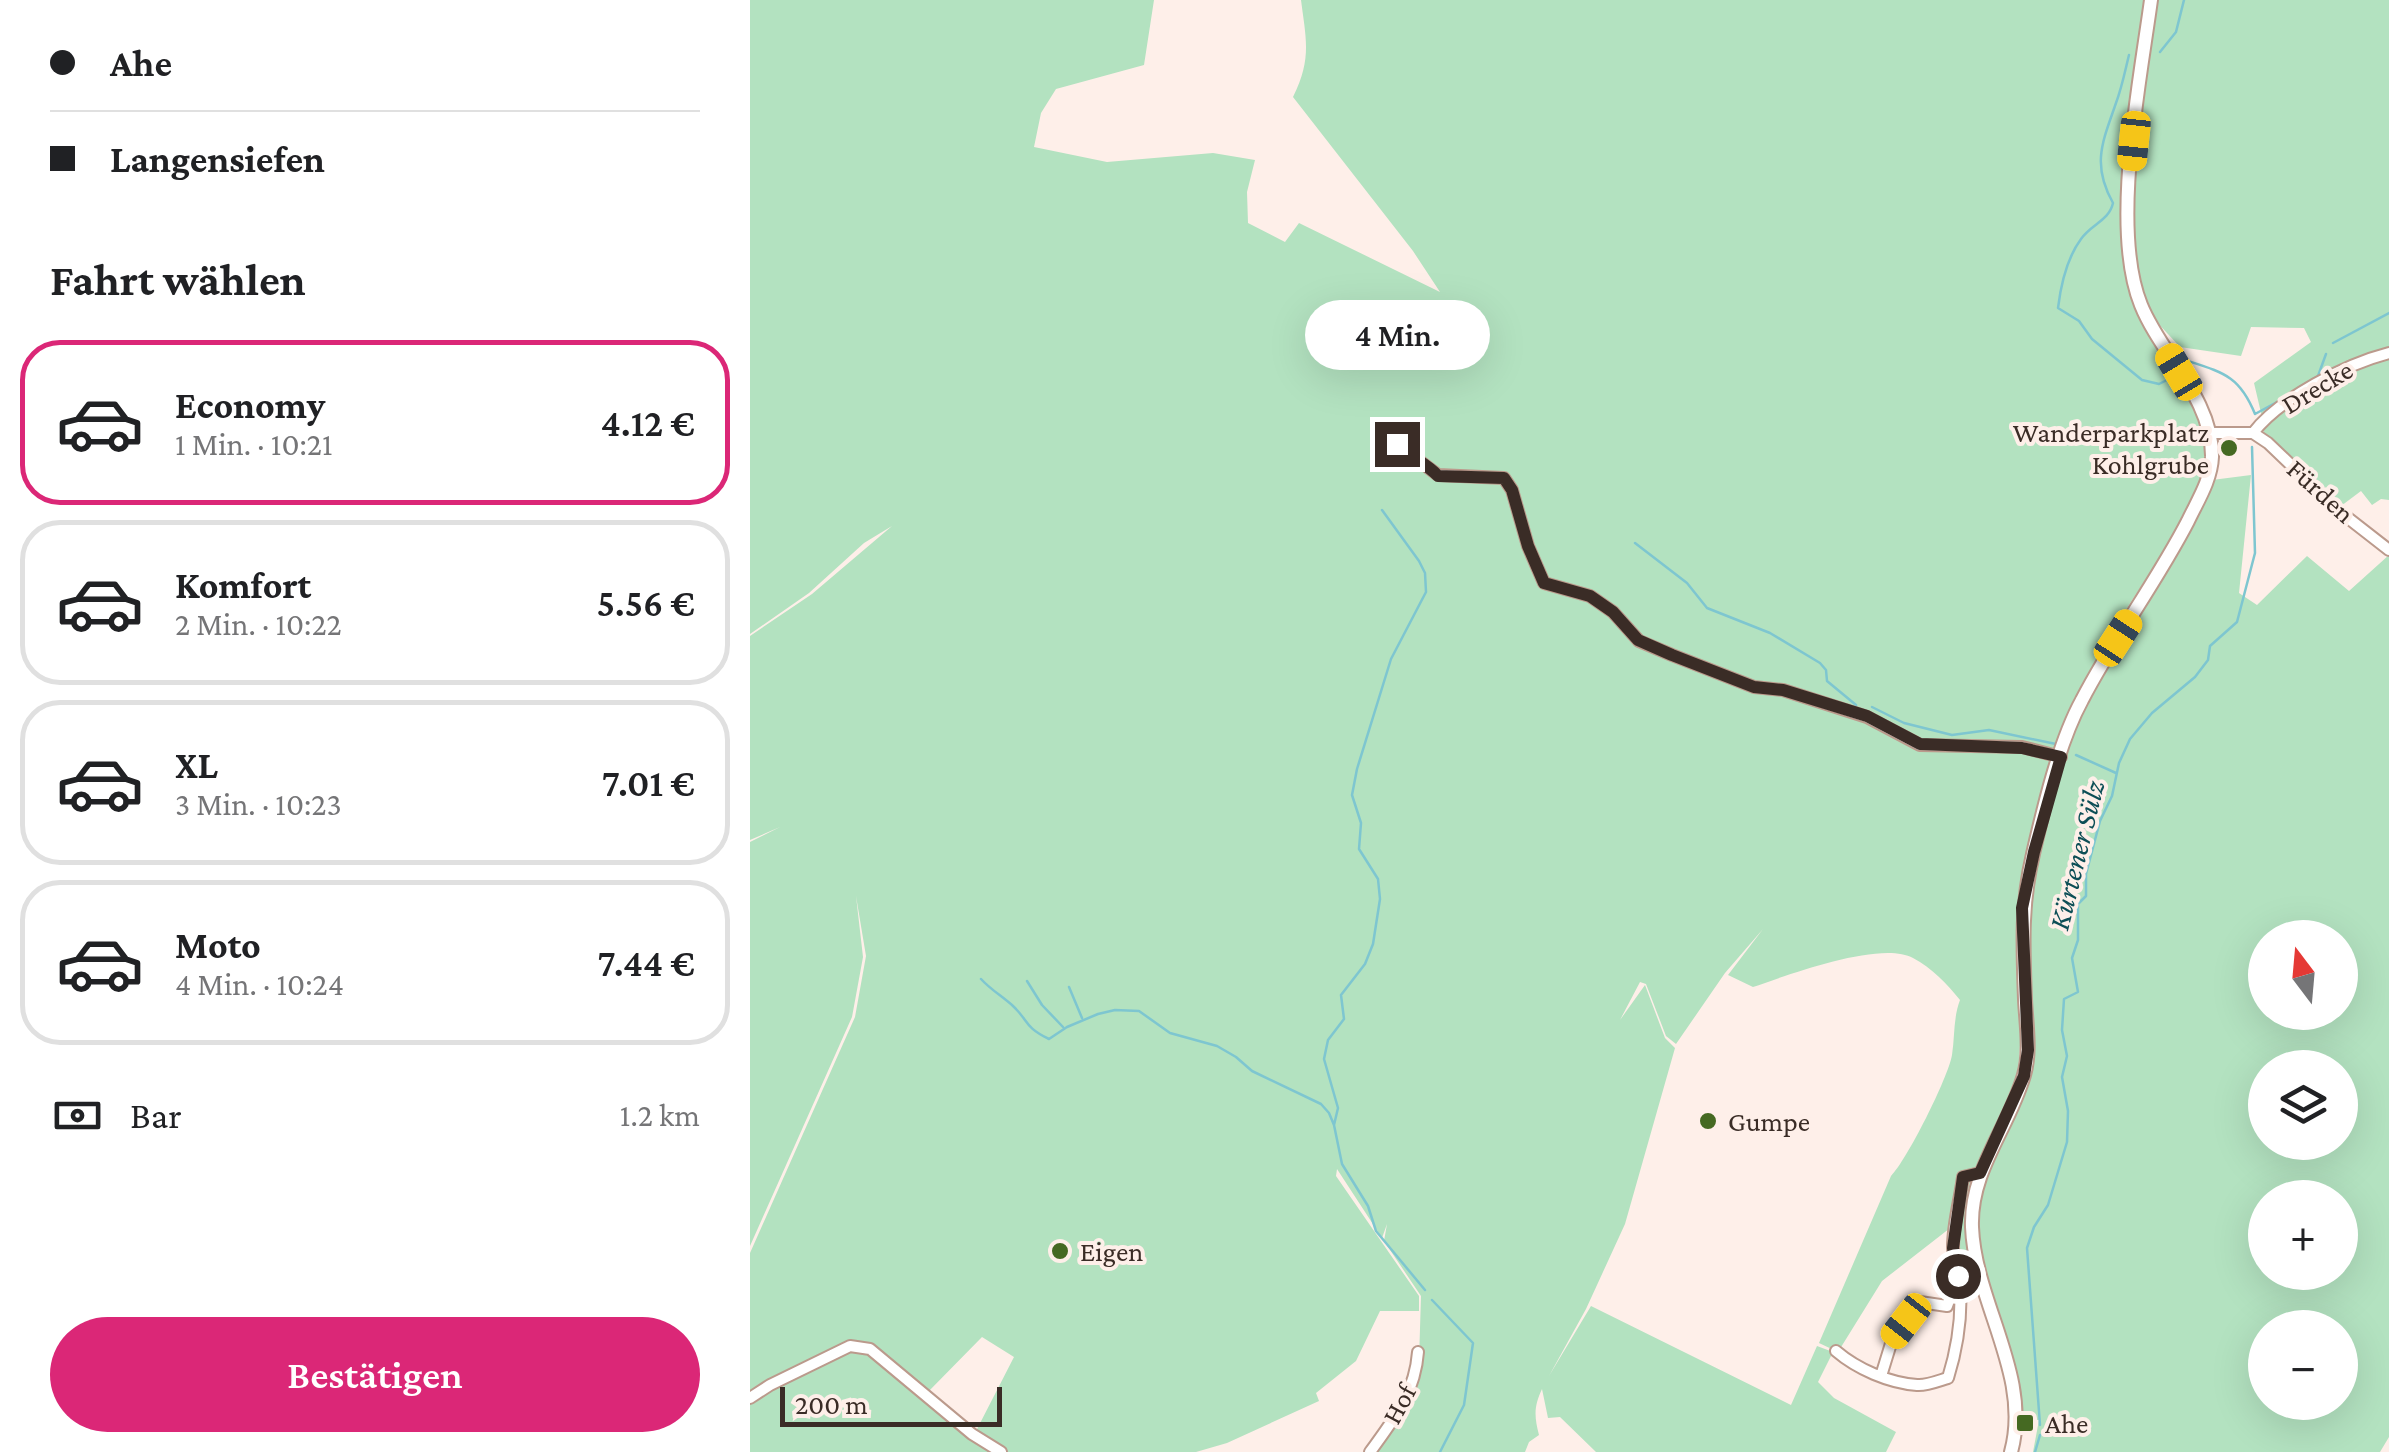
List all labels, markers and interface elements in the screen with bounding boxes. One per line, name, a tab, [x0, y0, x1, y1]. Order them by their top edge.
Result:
text: Ahe	[110, 42, 172, 84]
car	[2116, 110, 2152, 172]
text: Langensiefen	[110, 138, 325, 180]
text: Fahrt wählen	[50, 255, 306, 305]
callout: 4 Min.	[1304, 299, 1490, 369]
text: 4 Min.	[1355, 317, 1440, 353]
car	[2151, 339, 2207, 405]
street label: Drecke	[2276, 354, 2358, 420]
icon: car	[55, 378, 145, 468]
text: Economy	[175, 384, 325, 426]
text: 4.12 €	[601, 402, 695, 444]
place label: Wanderparkplatz Kohlgrube	[2013, 417, 2209, 480]
route end	[1375, 422, 1420, 467]
text: 1 Min. · 10:21	[175, 426, 333, 462]
marker: Wanderparkplatz Kohlgrube	[2218, 437, 2240, 459]
street label: Fürden	[2281, 453, 2361, 529]
icon: car	[55, 558, 145, 648]
text: Komfort	[175, 564, 311, 606]
text: 5.56 €	[597, 582, 695, 624]
car	[2089, 605, 2147, 671]
text: 2 Min. · 10:22	[175, 606, 342, 642]
icon: car	[55, 738, 145, 828]
text: XL	[175, 744, 218, 786]
text: 7.01 €	[602, 762, 695, 804]
water label: Kürtener Sülz	[2042, 776, 2111, 933]
text: 3 Min. · 10:23	[175, 786, 342, 822]
icon: car	[55, 918, 145, 1008]
north arrow	[2248, 920, 2358, 1030]
map controls	[2248, 920, 2358, 1420]
text: Moto	[175, 924, 261, 966]
text: 7.44 €	[598, 942, 695, 984]
text: 4 Min. · 10:24	[175, 966, 344, 1002]
button: layers	[2248, 1050, 2358, 1160]
icon: cash	[50, 1088, 105, 1143]
text: Bar	[130, 1094, 182, 1136]
text: 1.2 km	[620, 1097, 700, 1133]
place label: Gumpe	[1728, 1106, 1810, 1137]
marker: Gumpe	[1697, 1110, 1719, 1132]
button: +	[2248, 1180, 2358, 1290]
place label: Eigen	[1080, 1236, 1143, 1267]
marker: Eigen	[1049, 1240, 1071, 1262]
route start	[1936, 1254, 1981, 1299]
car	[1876, 1288, 1936, 1354]
button: −	[2248, 1310, 2358, 1420]
button: Bestätigen	[50, 1317, 700, 1432]
street label: Hof	[1376, 1377, 1423, 1429]
scale bar	[780, 1382, 1002, 1426]
text: 200 m	[795, 1389, 868, 1420]
place label: Ahe	[2045, 1408, 2088, 1439]
marker: Ahe	[2014, 1412, 2036, 1434]

